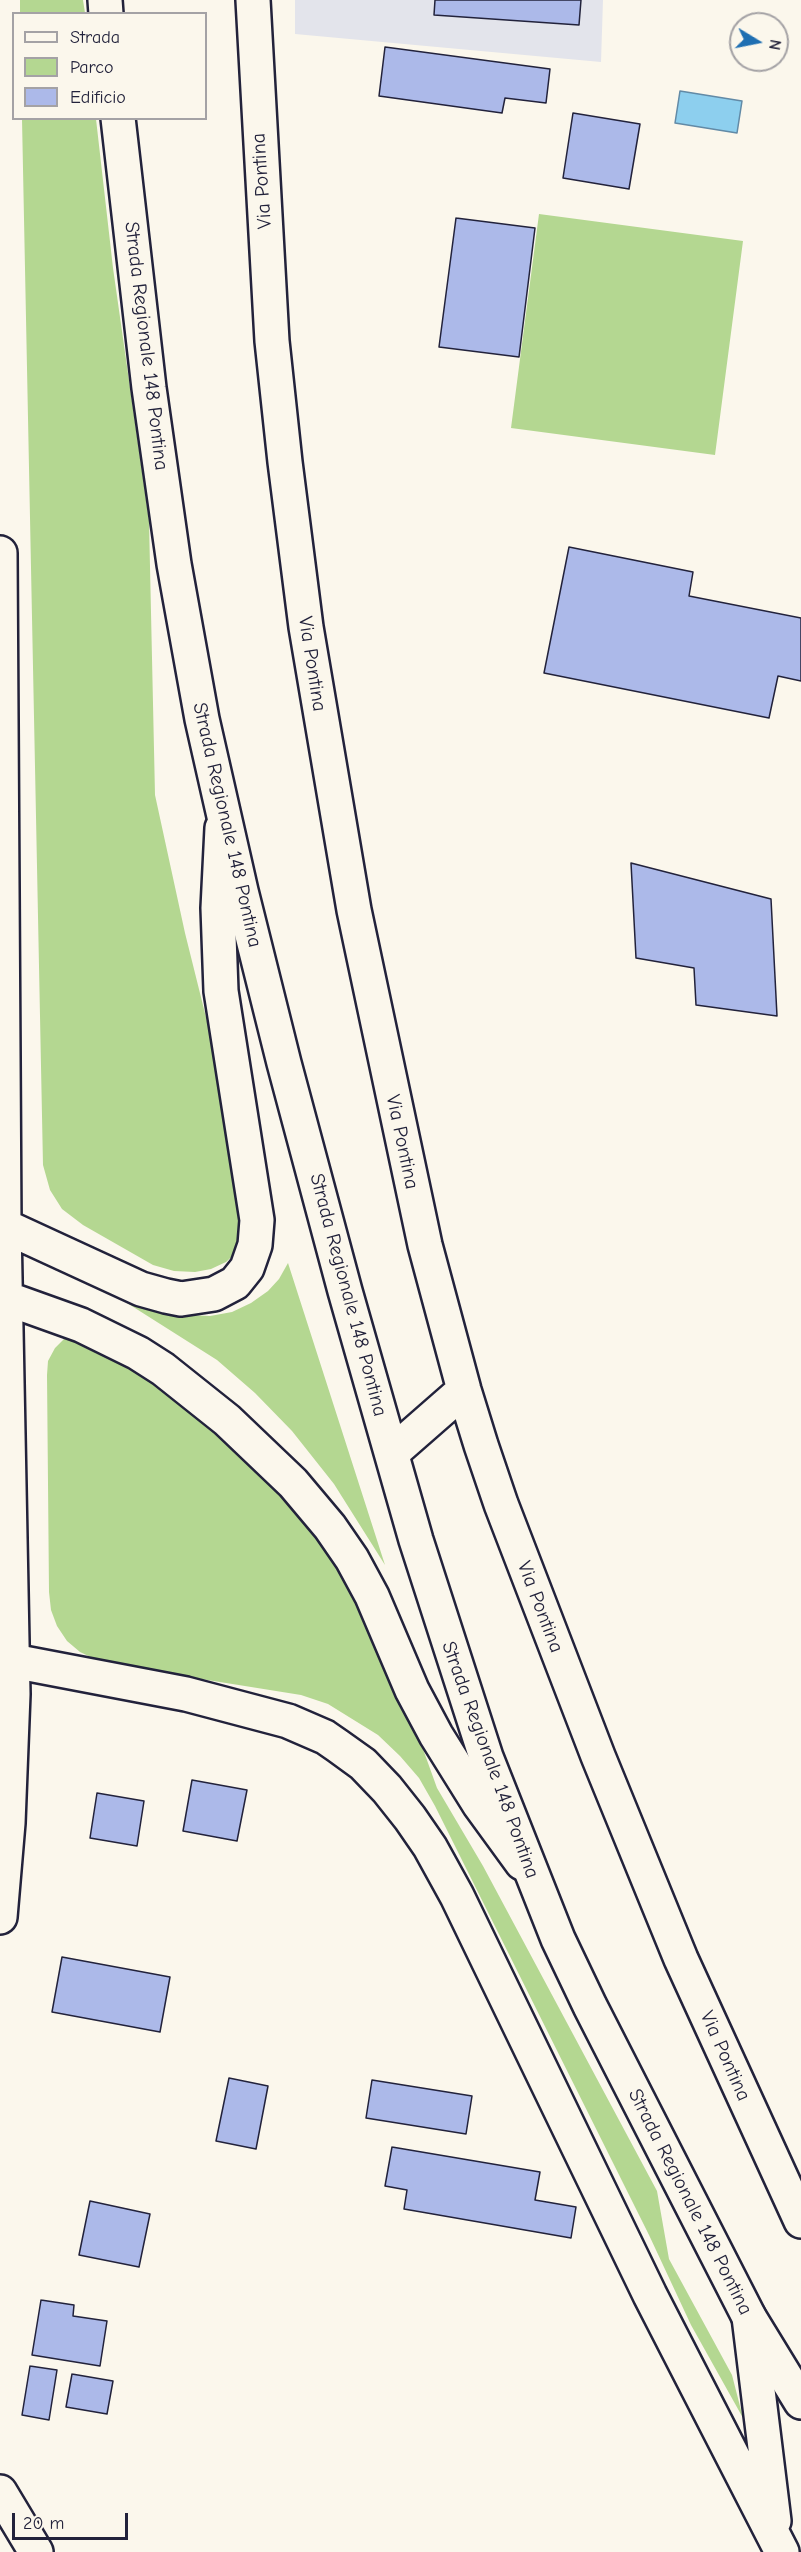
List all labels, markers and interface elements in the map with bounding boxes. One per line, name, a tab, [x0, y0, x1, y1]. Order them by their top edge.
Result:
legend	[12, 12, 207, 120]
north arrow	[729, 12, 789, 72]
text: Strada	[70, 27, 120, 48]
text: N	[765, 38, 785, 51]
text: Parco	[70, 57, 113, 78]
text: Edificio	[70, 87, 126, 108]
street label: Via Pontina	[247, 132, 277, 230]
street label: Strada Regionale 148 Pontina	[119, 220, 173, 472]
street label: Via Pontina	[293, 615, 331, 713]
street label: Strada Regionale 148 Pontina	[187, 700, 267, 950]
street label: Via Pontina	[380, 1093, 424, 1191]
street label: Strada Regionale 148 Pontina	[304, 1171, 392, 1419]
street label: Via Pontina	[512, 1558, 568, 1656]
street label: Strada Regionale 148 Pontina	[436, 1638, 544, 1882]
street label: Via Pontina	[695, 2007, 755, 2105]
street label: Strada Regionale 148 Pontina	[622, 2085, 758, 2319]
scale bar	[15, 2501, 130, 2539]
text: 20 m	[23, 2513, 64, 2534]

